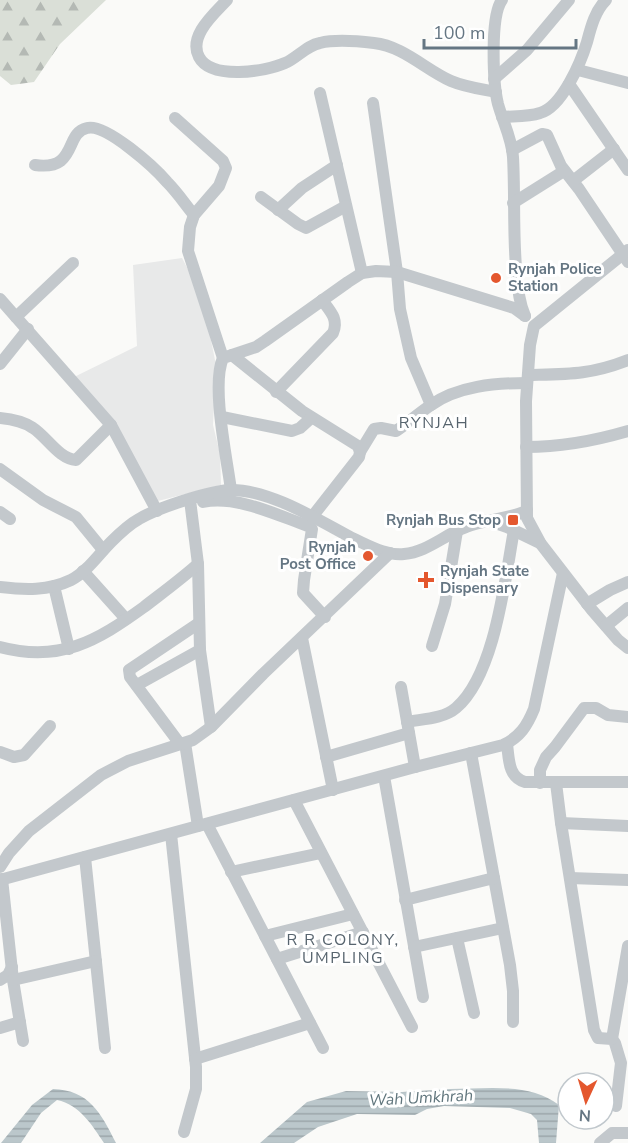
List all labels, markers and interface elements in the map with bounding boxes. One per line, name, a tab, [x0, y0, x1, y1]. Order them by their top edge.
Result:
scale bar	[424, 12, 576, 50]
text: 100 m	[433, 21, 485, 45]
place label: Rynjah Police Station	[508, 259, 602, 296]
marker: Rynjah Police Station	[489, 271, 503, 285]
district label: RYNJAH	[399, 412, 469, 434]
place label: Rynjah Bus Stop	[386, 510, 501, 530]
marker: Rynjah Bus Stop	[506, 513, 520, 527]
place label: Rynjah Post Office	[280, 537, 356, 574]
marker: Rynjah Post Office	[361, 549, 375, 563]
place label: Rynjah State Dispensary	[440, 561, 529, 598]
marker: Rynjah State Dispensary	[417, 571, 435, 589]
district label: R R COLONY, UMPLING	[286, 929, 400, 969]
north arrow	[556, 1071, 616, 1131]
water label: Wah Umkhrah	[368, 1084, 474, 1112]
text: N	[578, 1104, 592, 1126]

